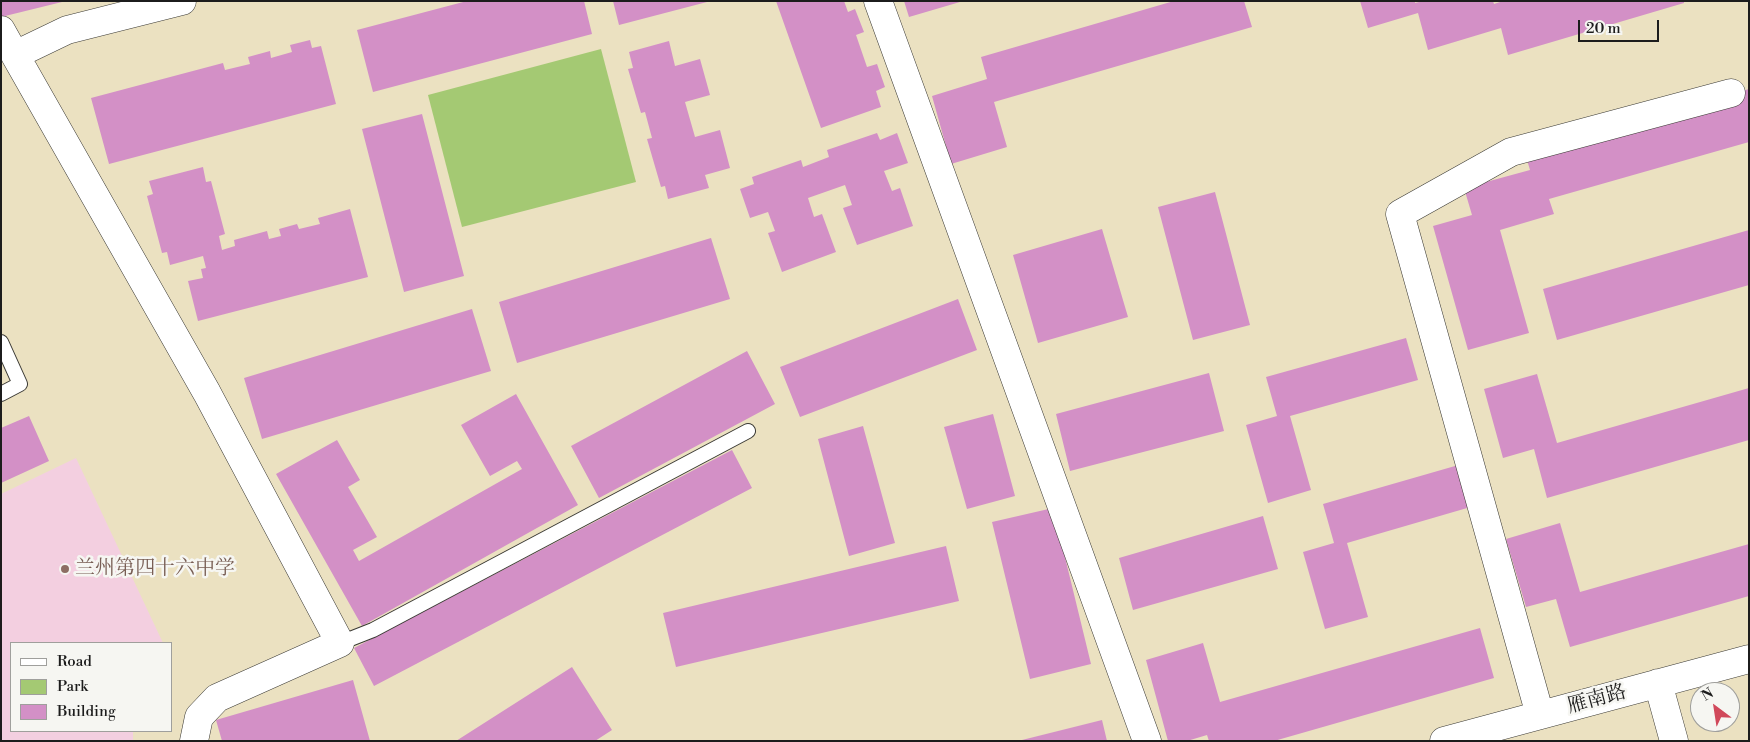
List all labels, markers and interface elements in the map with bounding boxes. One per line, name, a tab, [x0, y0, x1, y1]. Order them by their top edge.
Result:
scale bar	[1580, 10, 1661, 42]
text: 20 m	[1586, 19, 1621, 38]
place label: 兰州第四十六中学	[75, 557, 235, 581]
marker: 兰州第四十六中学	[59, 563, 71, 575]
legend	[10, 642, 172, 732]
text: Road	[57, 652, 92, 671]
text: Park	[57, 677, 88, 696]
street label: 雁南路	[1565, 681, 1629, 719]
north arrow	[1690, 682, 1740, 732]
text: N	[1698, 684, 1717, 706]
text: Building	[57, 702, 116, 721]

